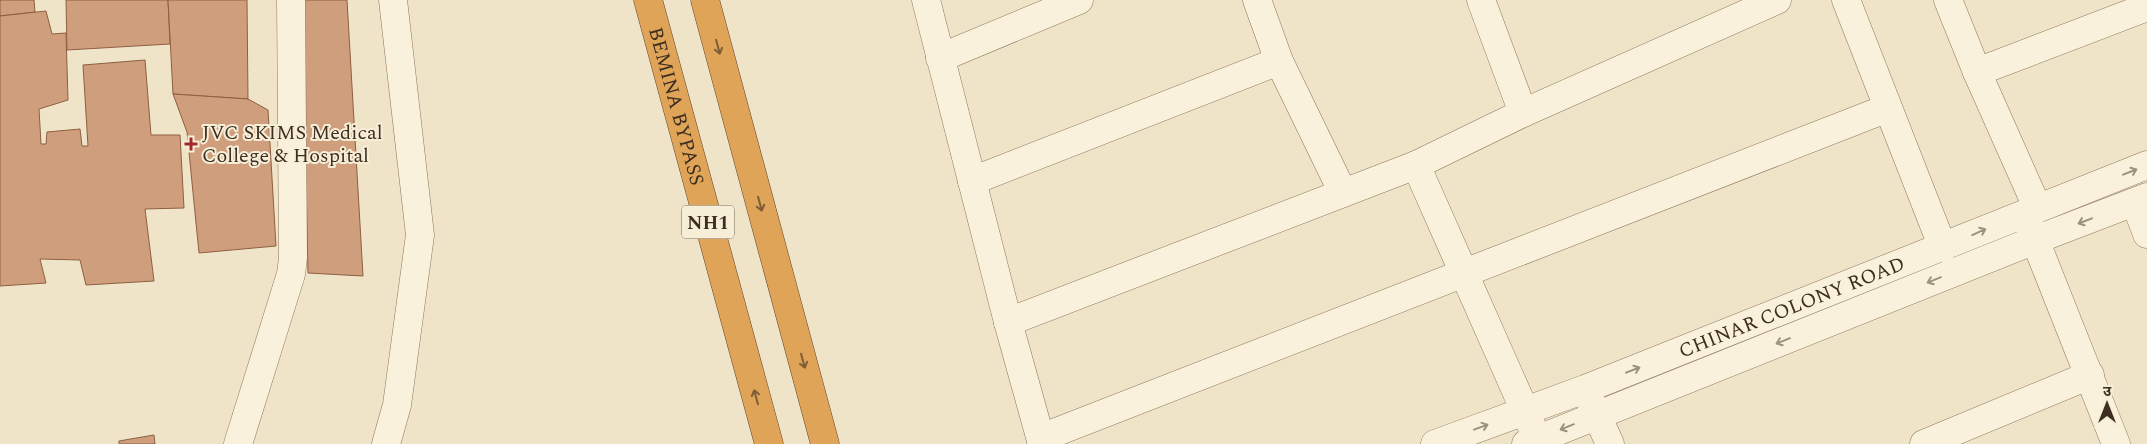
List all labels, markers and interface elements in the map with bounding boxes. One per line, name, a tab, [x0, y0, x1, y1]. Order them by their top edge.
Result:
street label: BEMINA BYPASS	[640, 24, 712, 189]
one-way arrow	[714, 39, 723, 55]
place label: JVC SKIMS Medical College & Hospital	[202, 118, 383, 171]
marker: JVC SKIMS Medical College & Hospital	[184, 137, 198, 151]
one-way arrow	[2121, 167, 2137, 176]
one-way arrow	[756, 196, 766, 212]
road number: NH1	[682, 206, 734, 238]
one-way arrow	[2078, 217, 2093, 226]
one-way arrow	[1971, 227, 1986, 237]
street label: CHINAR COLONY ROAD	[1674, 249, 1909, 366]
one-way arrow	[1927, 276, 1942, 286]
one-way arrow	[1776, 337, 1791, 346]
one-way arrow	[799, 352, 808, 368]
one-way arrow	[1624, 365, 1640, 374]
north arrow	[2082, 379, 2132, 429]
text: उ	[2103, 381, 2112, 402]
one-way arrow	[751, 389, 760, 405]
one-way arrow	[1472, 422, 1488, 431]
one-way arrow	[1560, 423, 1575, 433]

